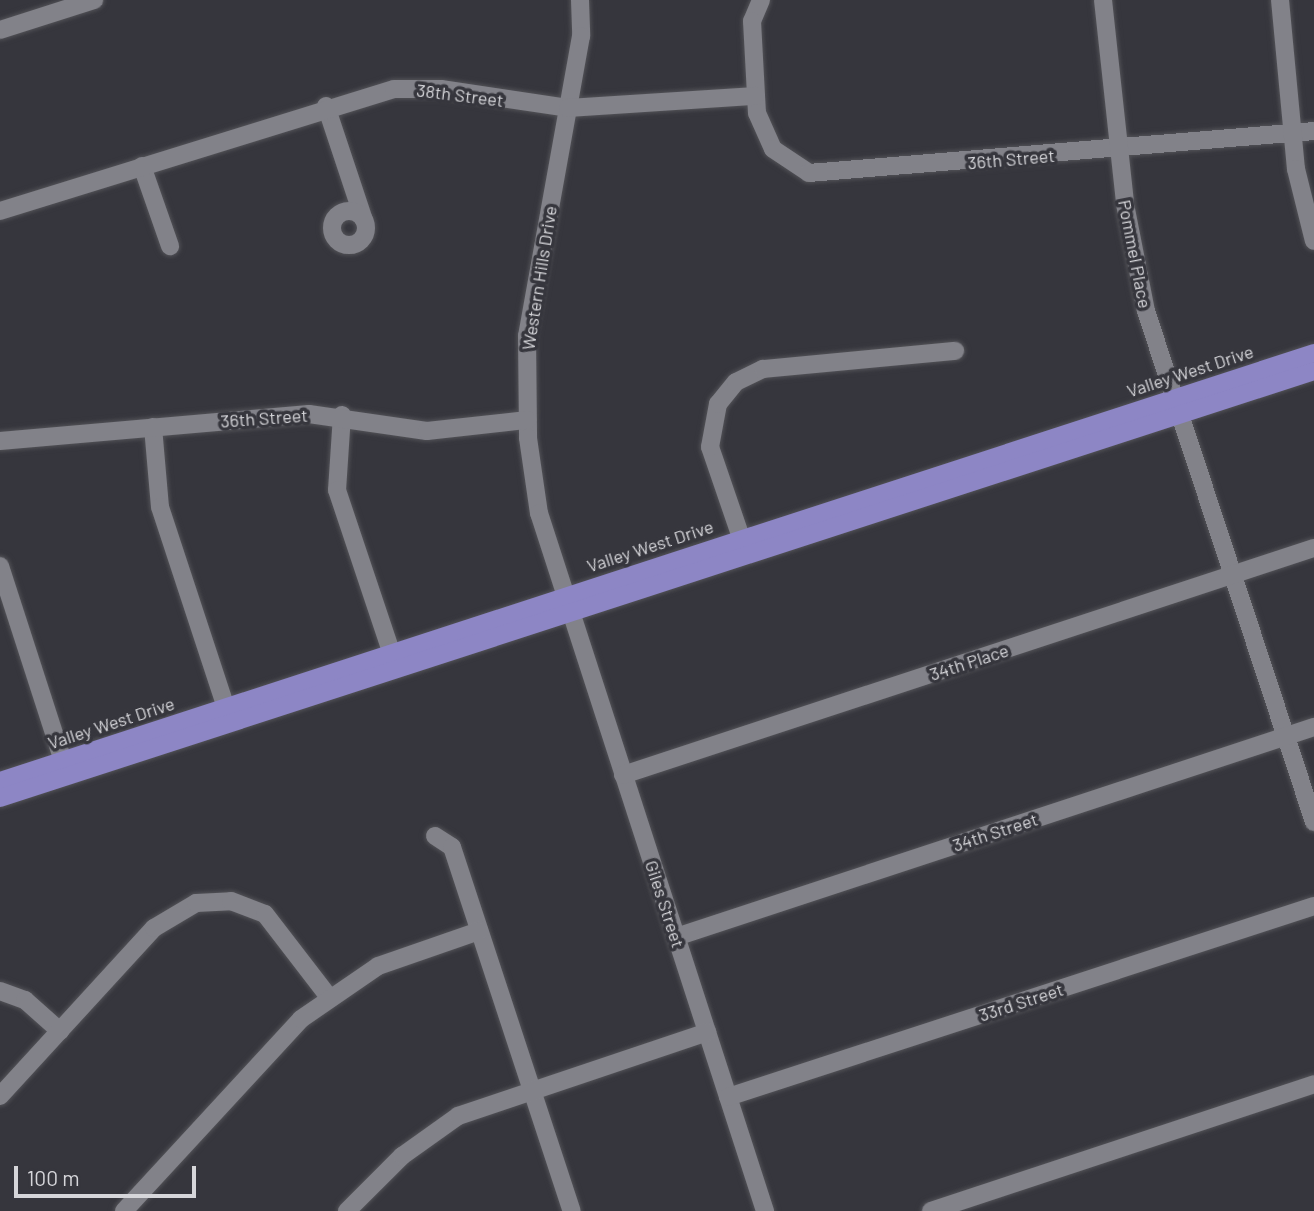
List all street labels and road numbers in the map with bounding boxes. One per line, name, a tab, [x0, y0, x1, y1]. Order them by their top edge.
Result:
street label: 38th Street	[415, 79, 505, 111]
street label: 36th Street	[966, 144, 1056, 174]
street label: Pommel Place	[1114, 198, 1156, 310]
street label: Western Hills Drive	[517, 204, 561, 352]
street label: Valley West Drive	[1124, 340, 1256, 402]
street label: 36th Street	[220, 404, 308, 432]
street label: Valley West Drive	[584, 515, 716, 577]
street label: 34th Place	[927, 639, 1011, 685]
street label: Valley West Drive	[45, 692, 177, 754]
street label: 34th Street	[950, 808, 1040, 856]
street label: Giles Street	[641, 858, 689, 950]
street label: 33rd Street	[976, 978, 1066, 1026]

